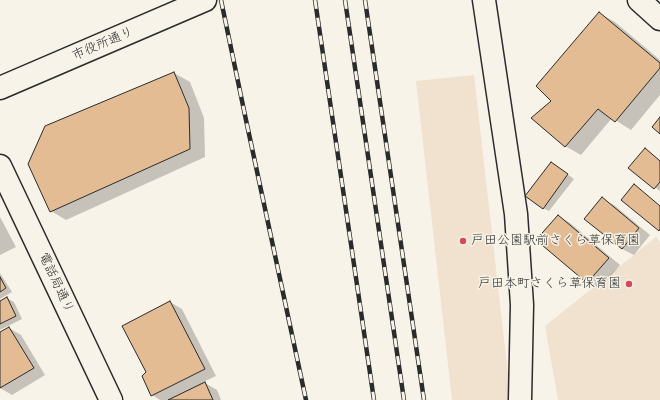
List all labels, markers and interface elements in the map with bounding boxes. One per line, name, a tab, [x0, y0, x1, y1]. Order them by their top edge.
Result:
street label: 市役所通り	[70, 24, 136, 64]
place label: 戸田公園駅前さくら草保育園	[471, 233, 640, 249]
marker: 戸田公園駅前さくら草保育園	[458, 236, 468, 246]
street label: 電話局通り	[35, 250, 77, 316]
place label: 戸田本町さくら草保育園	[478, 276, 621, 292]
marker: 戸田本町さくら草保育園	[624, 279, 634, 289]

